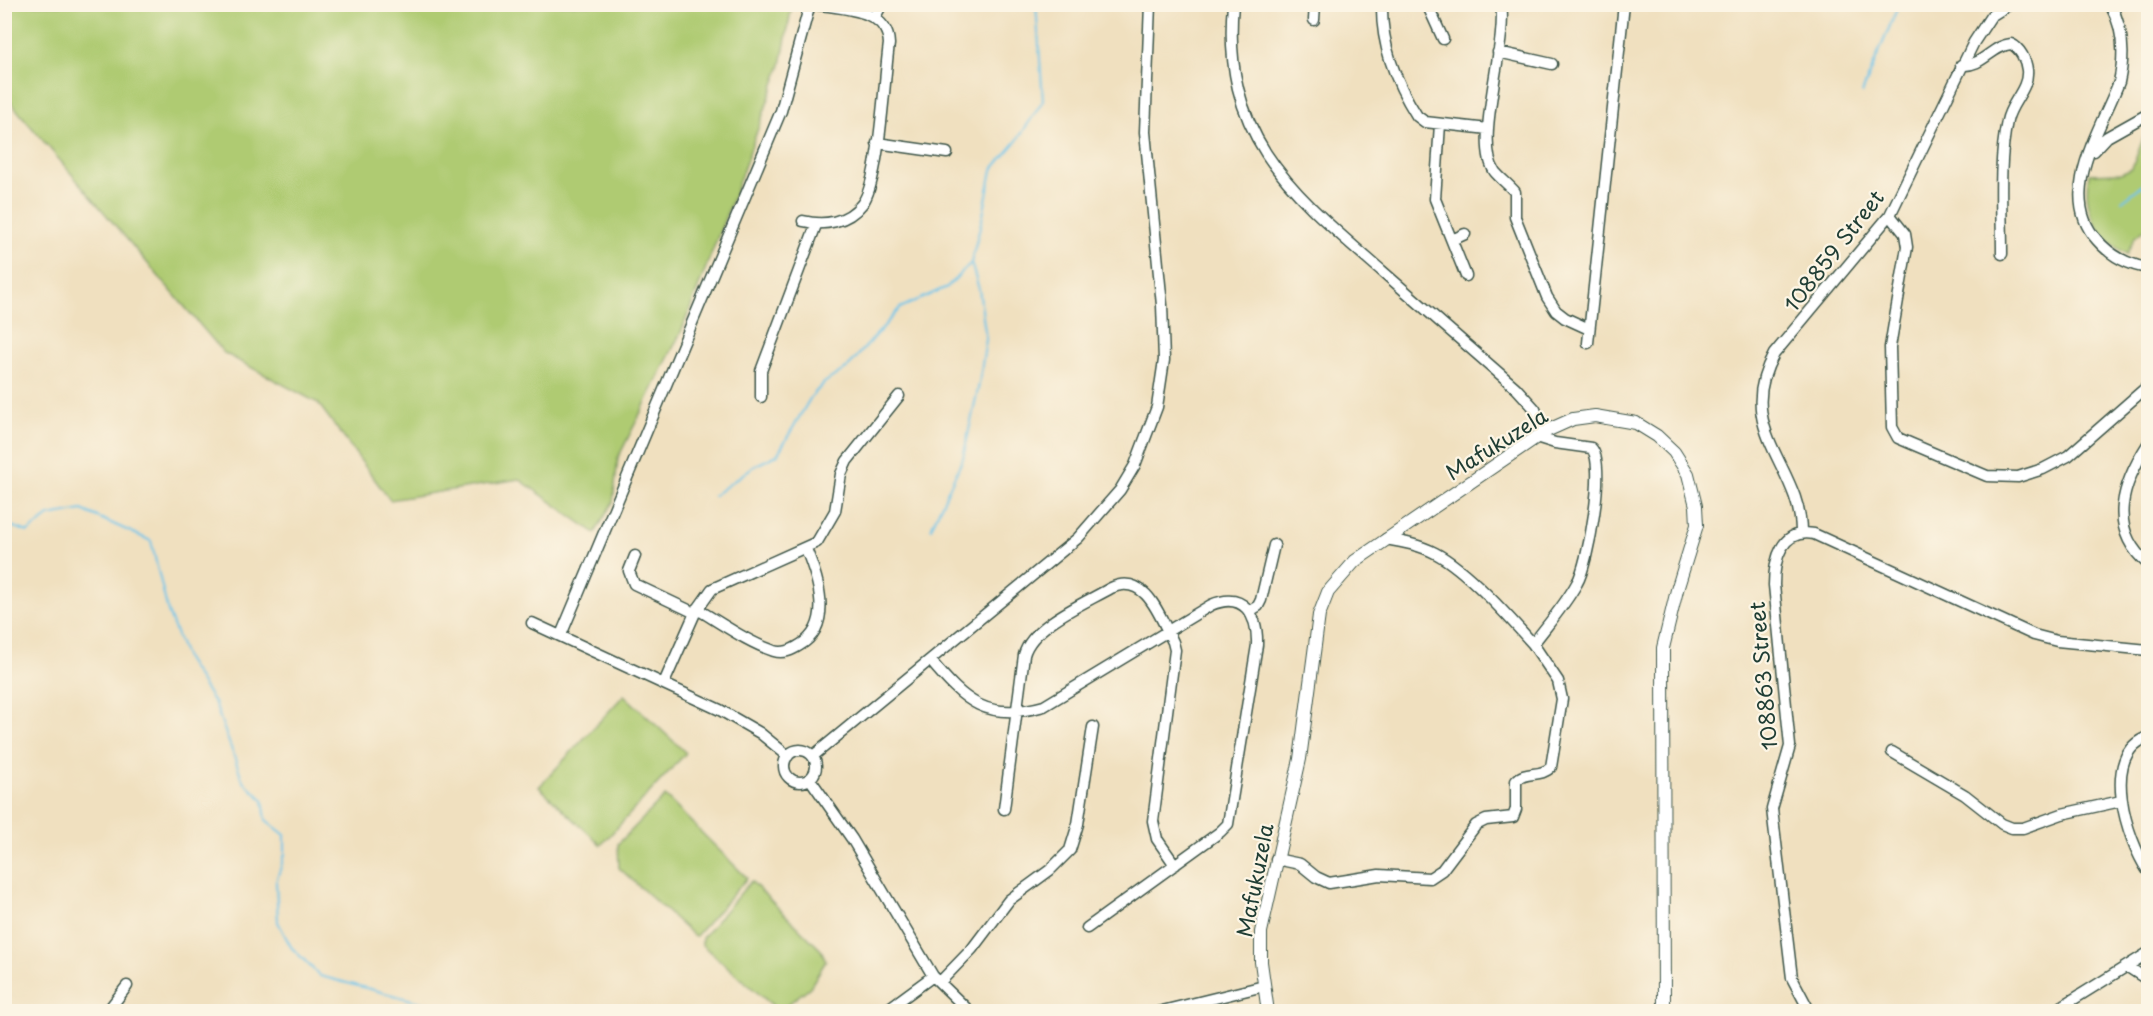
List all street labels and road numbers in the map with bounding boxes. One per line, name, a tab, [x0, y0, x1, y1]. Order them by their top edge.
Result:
street label: 108859 Street	[1775, 182, 1891, 318]
street label: Mafukuzela	[1439, 399, 1553, 487]
street label: 108863 Street	[1740, 600, 1784, 752]
street label: Mafukuzela	[1227, 820, 1281, 940]

